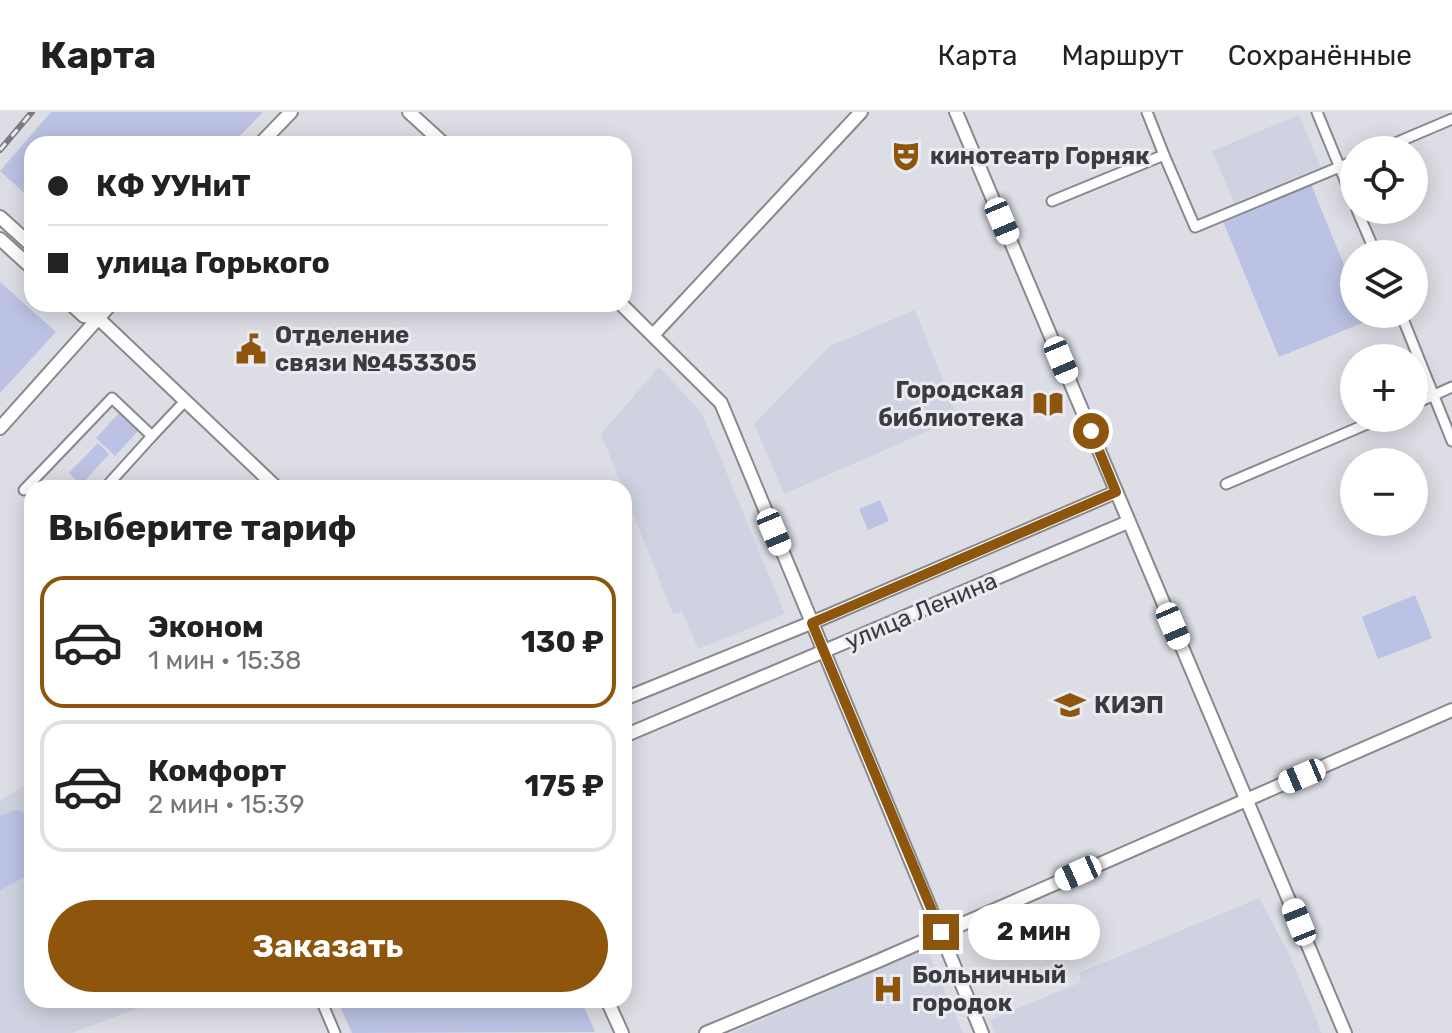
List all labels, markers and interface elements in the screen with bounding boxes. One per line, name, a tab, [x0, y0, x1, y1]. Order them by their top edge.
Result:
text: Карта	[40, 32, 156, 78]
text: Карта	[938, 39, 1017, 72]
text: Маршрут	[1061, 39, 1184, 72]
text: Сохранённые	[1228, 39, 1412, 72]
map controls	[1340, 136, 1428, 536]
button: locate	[1340, 136, 1428, 224]
theatre icon: кинотеатр Горняк	[889, 139, 923, 173]
place label: кинотеатр Горняк	[930, 142, 1150, 170]
text: КФ УУНиТ	[96, 168, 251, 204]
car	[982, 194, 1022, 248]
button: layers	[1340, 240, 1428, 328]
text: улица Горького	[96, 245, 330, 281]
place label: Отделение связи №453305	[275, 321, 477, 377]
public building icon: Отделение связи №453305	[234, 332, 268, 366]
car	[1041, 333, 1081, 387]
button: +	[1340, 344, 1428, 432]
place label: Городская библиотека	[878, 376, 1024, 432]
library icon: Городская библиотека	[1031, 387, 1065, 421]
route start	[1073, 413, 1109, 449]
button: −	[1340, 448, 1428, 536]
car	[754, 505, 794, 559]
text: Выберите тариф	[48, 506, 357, 549]
street label: улица Ленина	[841, 566, 1001, 656]
car	[1153, 599, 1193, 653]
icon: car	[52, 606, 124, 678]
text: Эконом	[148, 609, 264, 645]
text: 130 ₽	[521, 624, 604, 660]
text: 1 мин · 15:38	[148, 645, 302, 676]
school or university icon: КИЭП	[1053, 688, 1087, 722]
place label: КИЭП	[1094, 691, 1164, 719]
icon: car	[52, 750, 124, 822]
text: Комфорт	[148, 753, 286, 789]
car	[1275, 756, 1329, 796]
text: 175 ₽	[525, 768, 604, 804]
text: 2 мин · 15:39	[148, 789, 305, 820]
car	[1051, 852, 1105, 894]
car	[1279, 895, 1319, 949]
button: Заказать	[48, 900, 608, 992]
callout: 2 мин	[969, 904, 1101, 960]
route end	[923, 914, 959, 950]
text: 2 мин	[997, 916, 1071, 947]
place label: Больничный городок	[912, 961, 1066, 1017]
hospital icon: Больничный городок	[871, 972, 905, 1006]

